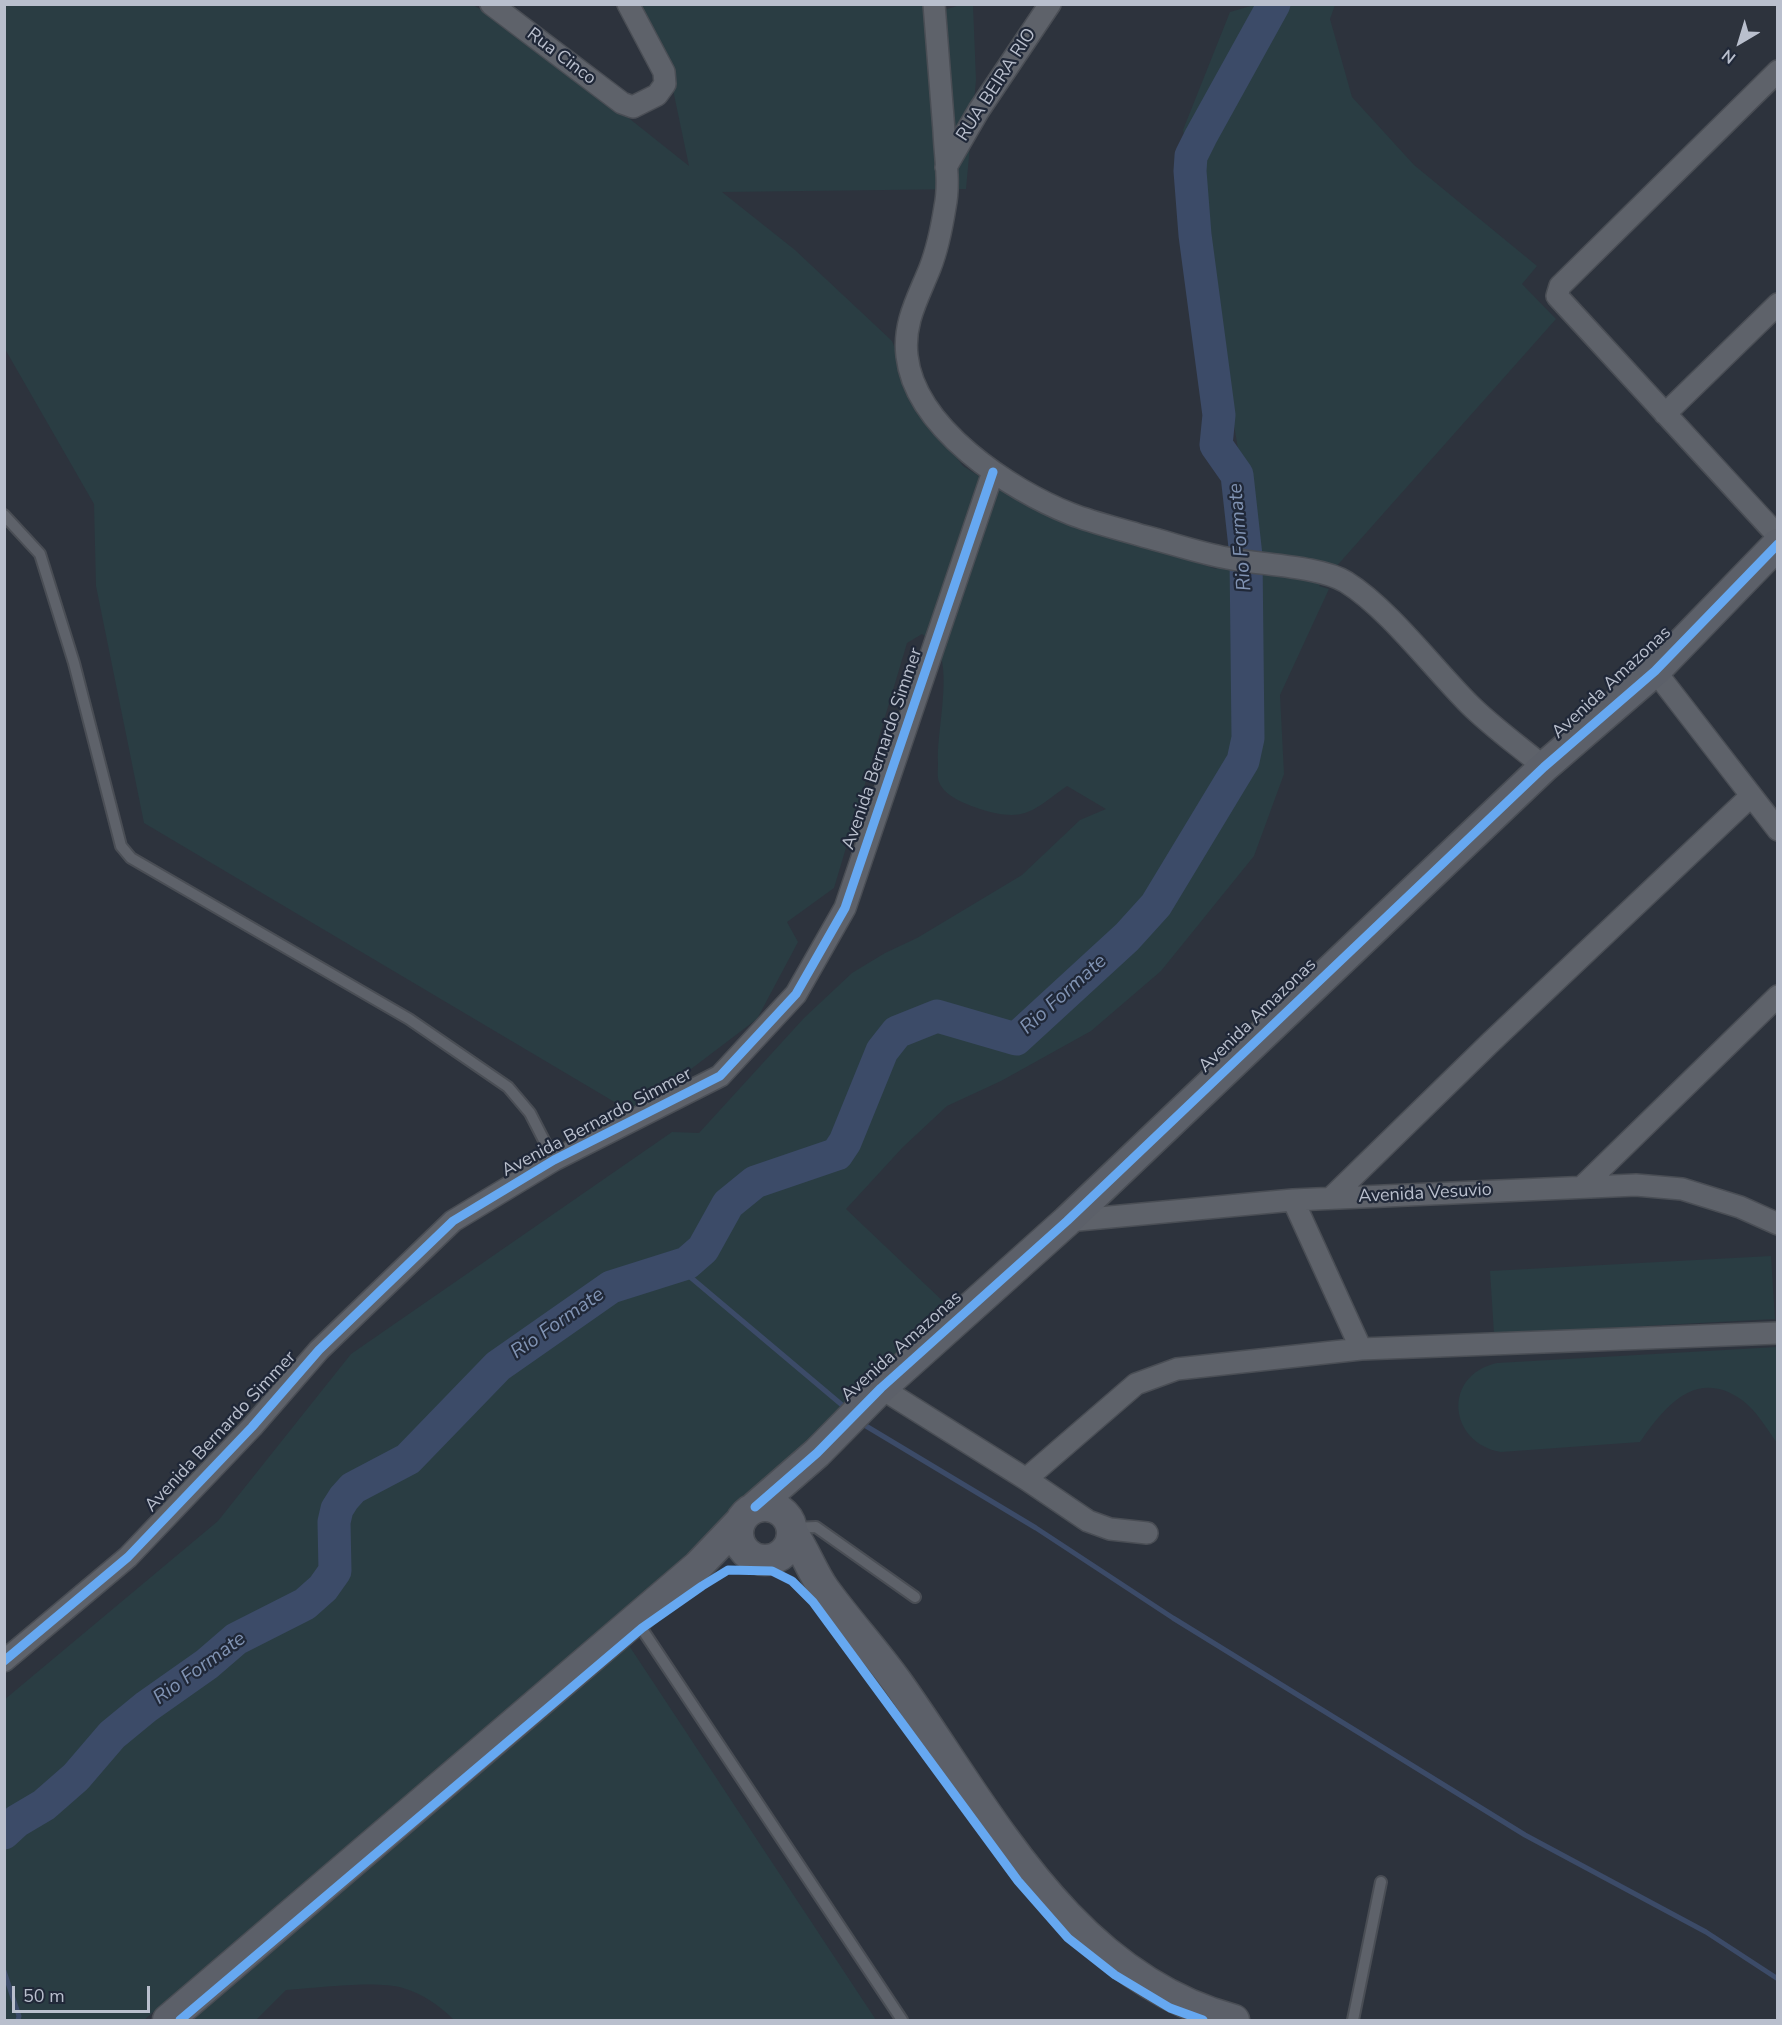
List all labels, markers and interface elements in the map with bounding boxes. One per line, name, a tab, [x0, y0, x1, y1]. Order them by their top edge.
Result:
north arrow	[1710, 12, 1770, 72]
street label: Rua Cinco	[522, 24, 600, 90]
street label: RUA BEIRA RIO	[953, 25, 1041, 145]
text: N	[1717, 44, 1740, 69]
water label: Rio Formate	[1224, 482, 1258, 592]
street label: Avenida Amazonas	[1548, 622, 1676, 744]
street label: Avenida Bernardo Simmer	[838, 645, 928, 853]
water label: Rio Formate	[1016, 950, 1112, 1040]
street label: Avenida Amazonas	[1195, 954, 1321, 1078]
street label: Avenida Bernardo Simmer	[498, 1064, 696, 1182]
street label: Avenida Vesuvio	[1358, 1180, 1492, 1208]
water label: Rio Formate	[507, 1283, 609, 1365]
street label: Avenida Amazonas	[837, 1287, 967, 1407]
street label: Avenida Bernardo Simmer	[141, 1347, 301, 1517]
water label: Rio Formate	[149, 1627, 251, 1711]
scale bar	[15, 1974, 153, 2012]
text: 50 m	[23, 1984, 65, 2008]

